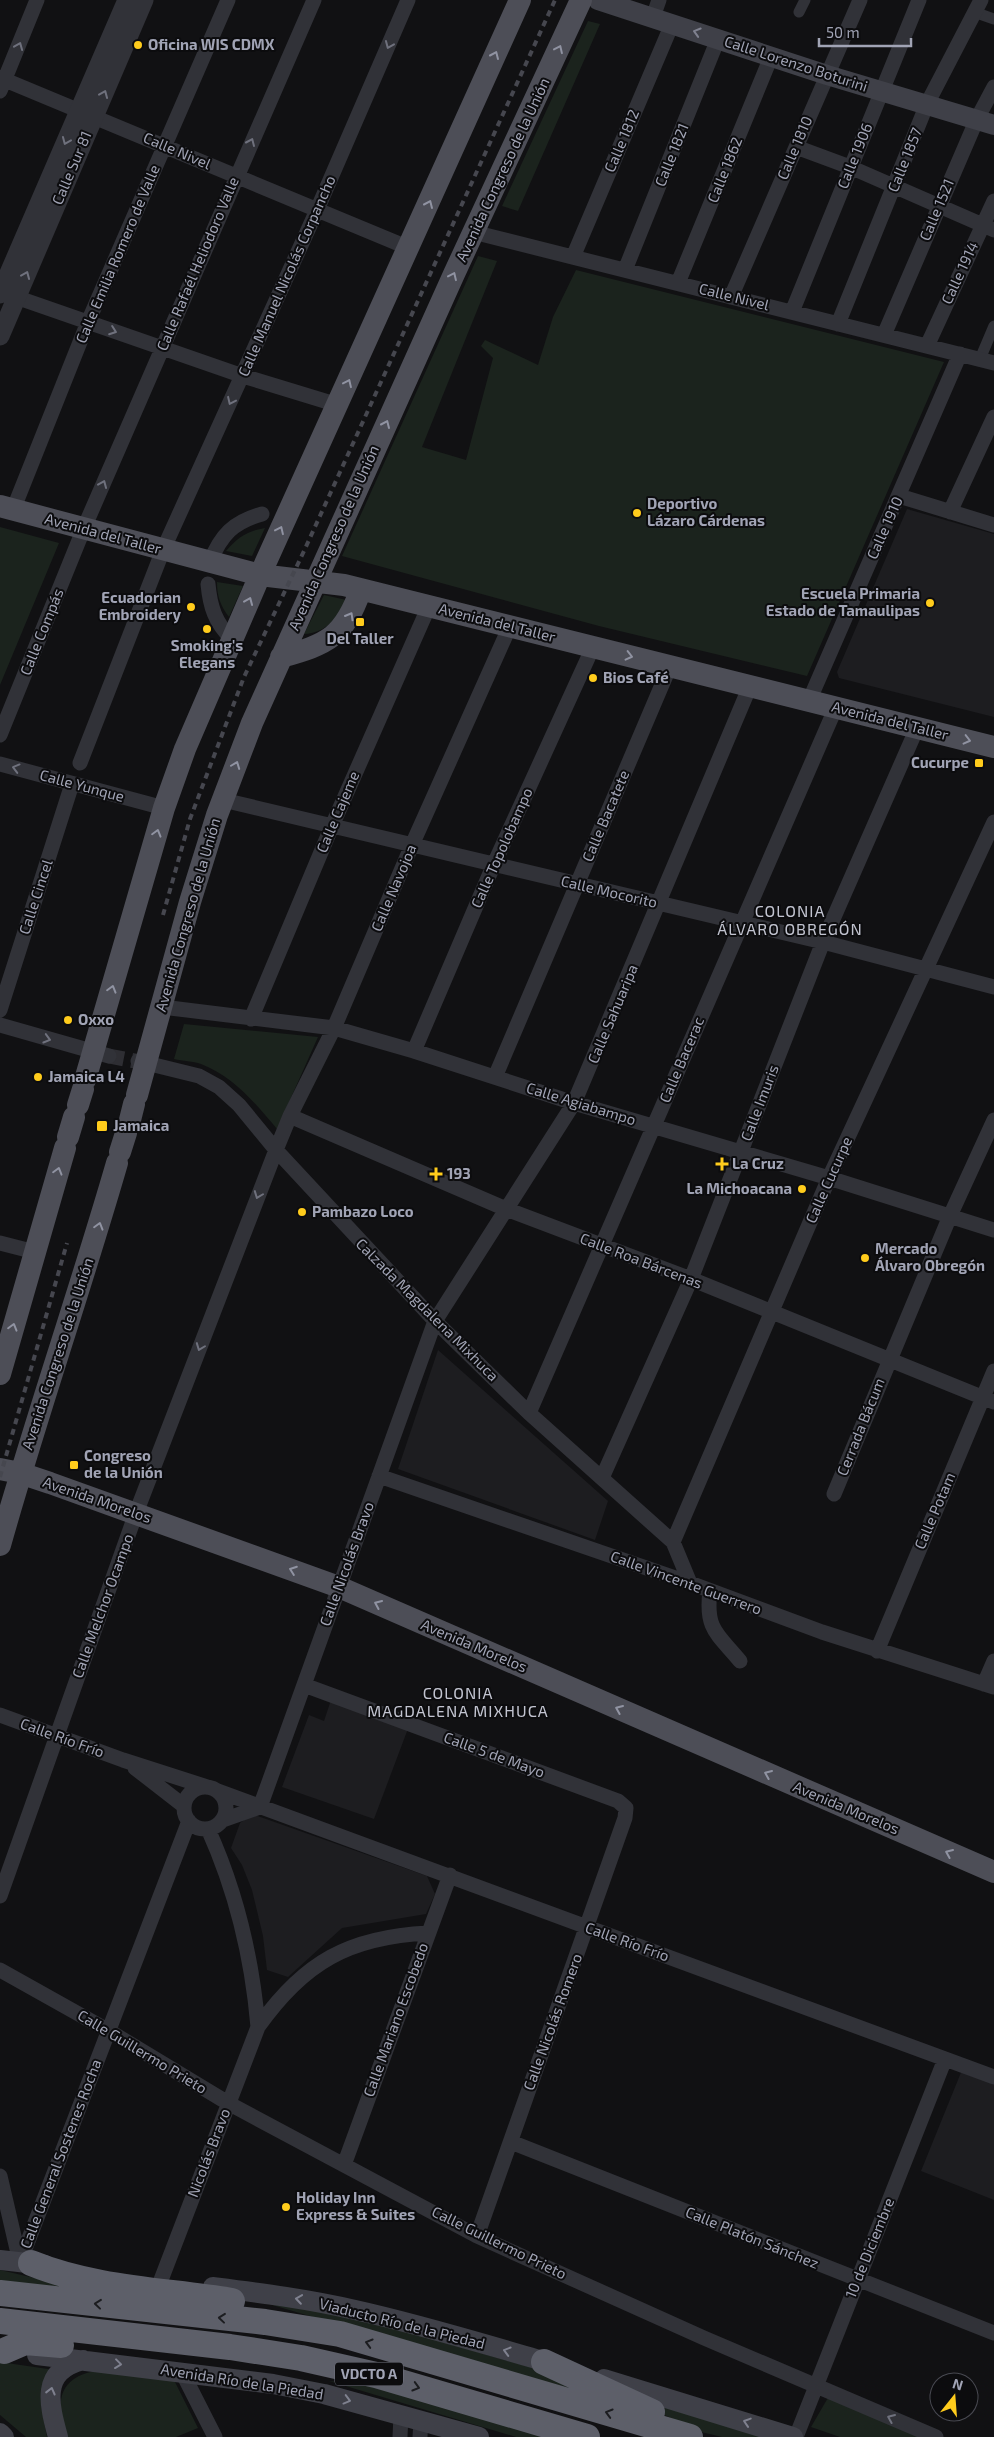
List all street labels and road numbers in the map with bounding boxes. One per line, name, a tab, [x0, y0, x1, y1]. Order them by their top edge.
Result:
street label: Calle Lorenzo Boturini	[722, 31, 870, 95]
street label: Avenida Congreso de la Unión	[452, 75, 553, 264]
street label: Calle 1812	[600, 106, 642, 175]
street label: Calle 1810	[773, 113, 815, 182]
street label: Calle 1821	[650, 120, 692, 189]
street label: Calle 1906	[833, 120, 875, 191]
street label: Calle 1857	[883, 124, 925, 194]
street label: Calle Sur 81	[48, 128, 95, 207]
street label: Calle Nivel	[141, 128, 214, 173]
street label: Calle 1862	[703, 134, 745, 205]
street label: Calle Emilia Romero de Valle	[71, 162, 163, 346]
street label: Calle Manuel Nicolás Corpancho	[233, 172, 339, 379]
street label: Calle Rafaél Heliodoro Valle	[152, 174, 242, 353]
street label: Calle 1521	[915, 176, 957, 243]
street label: Calle 1914	[937, 238, 981, 307]
street label: Calle Nivel	[697, 279, 772, 314]
street label: Avenida Congreso de la Unión	[284, 442, 382, 633]
street label: Calle 1910	[862, 493, 906, 562]
street label: Avenida del Taller	[43, 509, 163, 557]
street label: Calle Compás	[16, 586, 67, 678]
street label: Avenida del Taller	[437, 599, 558, 645]
street label: Avenida del Taller	[830, 697, 951, 743]
street label: Calle Yunque	[38, 765, 127, 805]
street label: Calle Bacatete	[578, 767, 632, 864]
street label: Calle Cajeme	[312, 768, 363, 856]
street label: Calle Topolobampo	[466, 785, 536, 910]
street label: Avenida Congreso de la Unión	[151, 816, 223, 1014]
street label: Calle Navojoa	[367, 841, 420, 934]
street label: Calle Cincel	[14, 856, 56, 936]
street label: Calle Mocorito	[559, 871, 659, 911]
street label: Calle Sahuaripa	[583, 961, 641, 1066]
street label: Calle Bacerac	[655, 1014, 707, 1105]
street label: Calle Imuris	[736, 1062, 782, 1143]
street label: Calle Agiabampo	[524, 1078, 638, 1128]
street label: Calle Cucurpe	[801, 1134, 855, 1226]
street label: Calle Roa Bárcenas	[578, 1228, 705, 1292]
street label: Calzada Magdalena Mixhuca	[353, 1234, 503, 1384]
street label: Avenida Congreso de la Unión	[17, 1255, 97, 1452]
street label: Cerrada Bácum	[832, 1375, 888, 1478]
street label: Calle Potam	[910, 1470, 958, 1552]
street label: Avenida Morelos	[41, 1472, 154, 1526]
street label: Calle Nicolás Bravo	[315, 1499, 377, 1628]
street label: Calle Melchor Ocampo	[68, 1531, 137, 1680]
street label: Calle Vincente Guerrero	[608, 1546, 764, 1618]
street label: Avenida Morelos	[419, 1615, 530, 1676]
street label: Calle Río Frío	[18, 1714, 107, 1761]
street label: Calle 5 de Mayo	[441, 1727, 547, 1781]
street label: Avenida Morelos	[791, 1777, 902, 1838]
street label: Calle Río Frío	[583, 1918, 672, 1965]
street label: Calle Mariano Escobedo	[359, 1940, 431, 2099]
street label: Calle Nicolás Romero	[519, 1951, 585, 2092]
street label: Calle Guillermo Prieto	[75, 2005, 210, 2097]
street label: Calle General Sostenes Rocha	[16, 2057, 104, 2251]
street label: Nicolás Bravo	[183, 2106, 233, 2200]
street label: 10 de Diciembre	[841, 2195, 897, 2300]
street label: Calle Guillermo Prieto	[429, 2202, 570, 2283]
street label: Calle Platón Sánchez	[683, 2202, 822, 2272]
street label: Viaducto Río de la Piedad	[318, 2294, 487, 2352]
street label: Avenida Río de la Piedad	[160, 2359, 325, 2403]
road number: VDCTO A	[335, 2362, 403, 2386]

